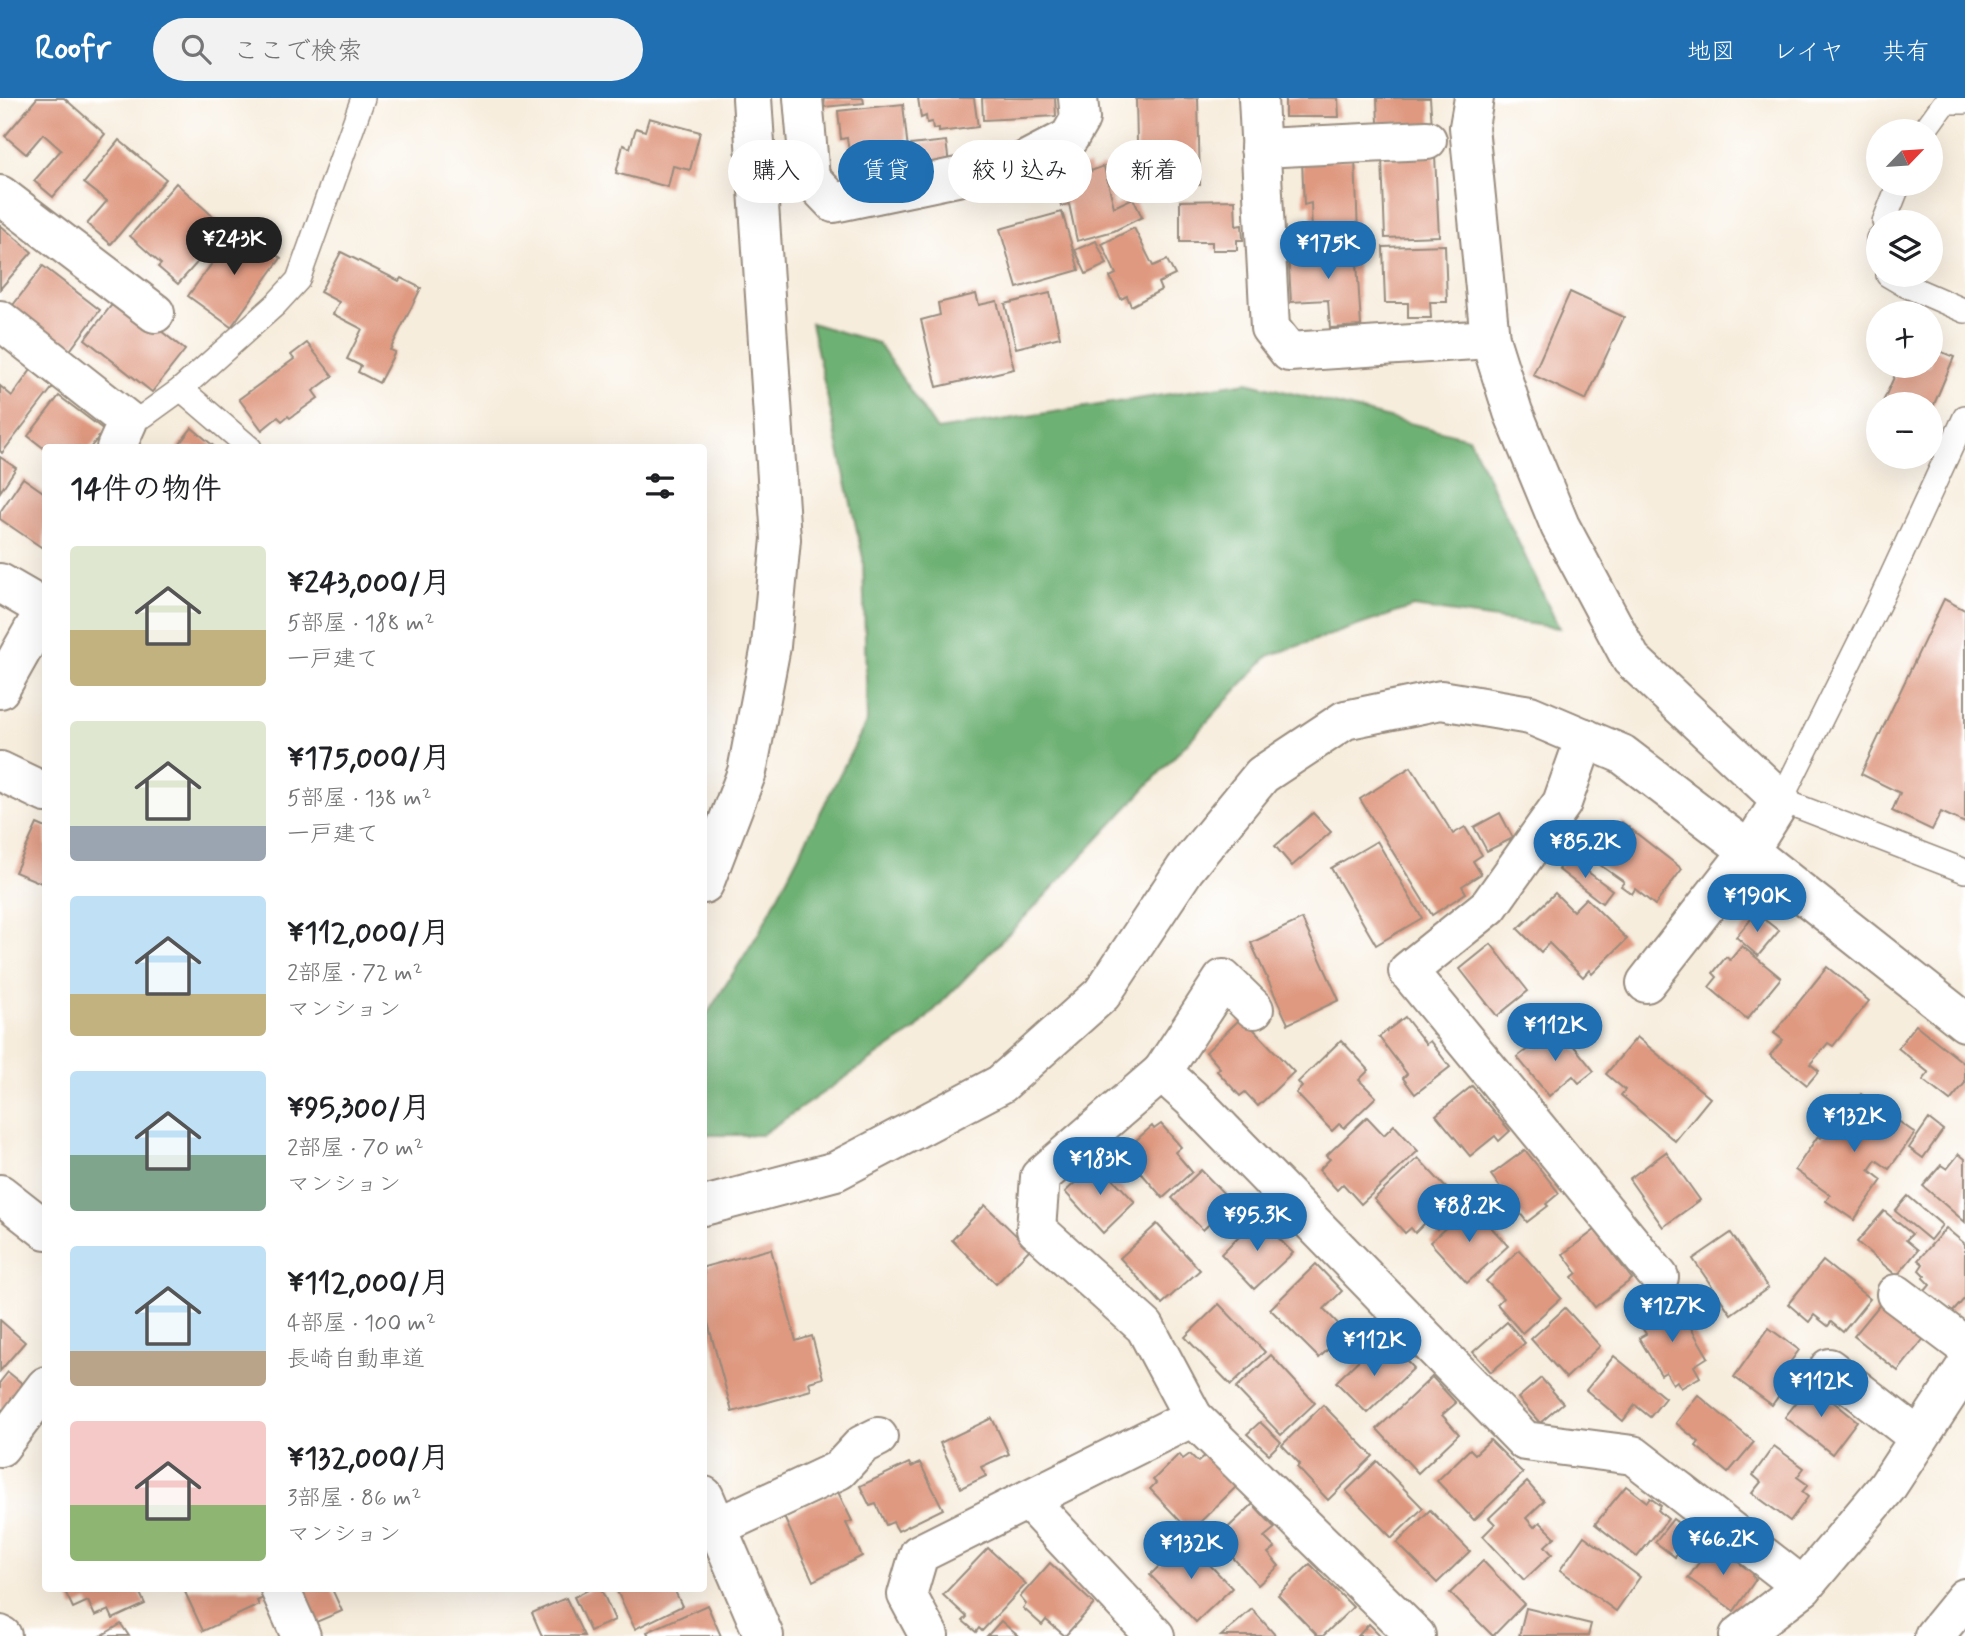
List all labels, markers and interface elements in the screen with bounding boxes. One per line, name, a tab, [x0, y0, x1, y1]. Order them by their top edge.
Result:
search box	[153, 18, 643, 81]
text: Roofr	[35, 27, 111, 71]
icon: search	[177, 30, 215, 68]
text: ここで検索	[233, 35, 363, 69]
text: 地図	[1687, 37, 1735, 68]
text: レイヤ	[1773, 37, 1844, 68]
text: 共有	[1882, 37, 1930, 68]
north arrow	[1866, 119, 1942, 196]
map controls	[1866, 119, 1943, 469]
chip: 購入	[728, 140, 824, 203]
chip: 賃貸	[838, 140, 934, 203]
chip: 絞り込み	[948, 140, 1092, 203]
chip: 新着	[1106, 140, 1202, 203]
button: layers	[1866, 210, 1943, 287]
pin: ¥243K	[185, 218, 283, 277]
pin: ¥175K	[1279, 222, 1377, 281]
text: ¥243K	[202, 225, 266, 255]
text: ¥175K	[1296, 229, 1360, 259]
button: +	[1866, 301, 1943, 378]
button: −	[1866, 392, 1943, 469]
icon: filters	[641, 467, 679, 505]
text: 14件の物件	[70, 470, 222, 509]
text: ¥243,000/月	[287, 564, 451, 603]
icon: home	[126, 574, 210, 658]
text: 5部屋 · 188 m²	[287, 609, 435, 639]
text: 一戸建て	[287, 645, 379, 675]
text: ¥175,000/月	[287, 739, 451, 778]
icon: home	[126, 749, 210, 833]
text: 5部屋 · 138 m²	[287, 784, 432, 814]
text: 一戸建て	[287, 820, 379, 850]
pin: ¥85.2K	[1528, 820, 1642, 880]
text: ¥85.2K	[1550, 828, 1620, 858]
pin: ¥190K	[1708, 874, 1806, 934]
text: ¥190K	[1723, 882, 1791, 912]
text: ¥112,000/月	[287, 914, 450, 953]
icon: home	[126, 924, 210, 1008]
text: 2部屋 · 72 m²	[287, 959, 423, 989]
text: マンション	[287, 995, 401, 1025]
pin: ¥112K	[1506, 1004, 1604, 1063]
text: ¥112K	[1523, 1011, 1587, 1041]
text: ¥95,300/月	[287, 1089, 431, 1128]
pin: ¥132K	[1805, 1094, 1903, 1154]
icon: home	[126, 1099, 210, 1183]
text: ¥132K	[1822, 1102, 1886, 1132]
text: 2部屋 · 70 m²	[287, 1134, 424, 1164]
pin: ¥183K	[1051, 1138, 1149, 1197]
text: ¥183K	[1069, 1145, 1131, 1175]
text: マンション	[287, 1170, 401, 1200]
pin: ¥88.2K	[1412, 1184, 1526, 1244]
text: ¥88.2K	[1433, 1192, 1505, 1222]
pin: ¥95.3K	[1200, 1194, 1314, 1253]
text: ¥95.3K	[1223, 1201, 1291, 1231]
text: ¥112,000/月	[287, 1264, 450, 1303]
icon: home	[126, 1274, 210, 1358]
pin: ¥127K	[1623, 1284, 1721, 1344]
text: ¥127K	[1640, 1292, 1704, 1322]
text: 4部屋 · 100 m²	[287, 1309, 436, 1339]
pin: ¥112K	[1325, 1318, 1423, 1378]
text: ¥112K	[1342, 1326, 1406, 1356]
text: 長崎自動車道	[287, 1345, 425, 1375]
pin: ¥112K	[1772, 1360, 1870, 1419]
text: ¥112K	[1789, 1367, 1853, 1397]
text: ¥132,000/月	[287, 1439, 450, 1478]
icon: home	[126, 1449, 210, 1533]
text: 3部屋 · 86 m²	[287, 1484, 421, 1514]
pin: ¥66.2K	[1666, 1518, 1780, 1577]
text: マンション	[287, 1520, 401, 1550]
pin: ¥132K	[1142, 1522, 1240, 1581]
text: ¥66.2K	[1688, 1525, 1758, 1555]
text: ¥132K	[1159, 1529, 1223, 1559]

